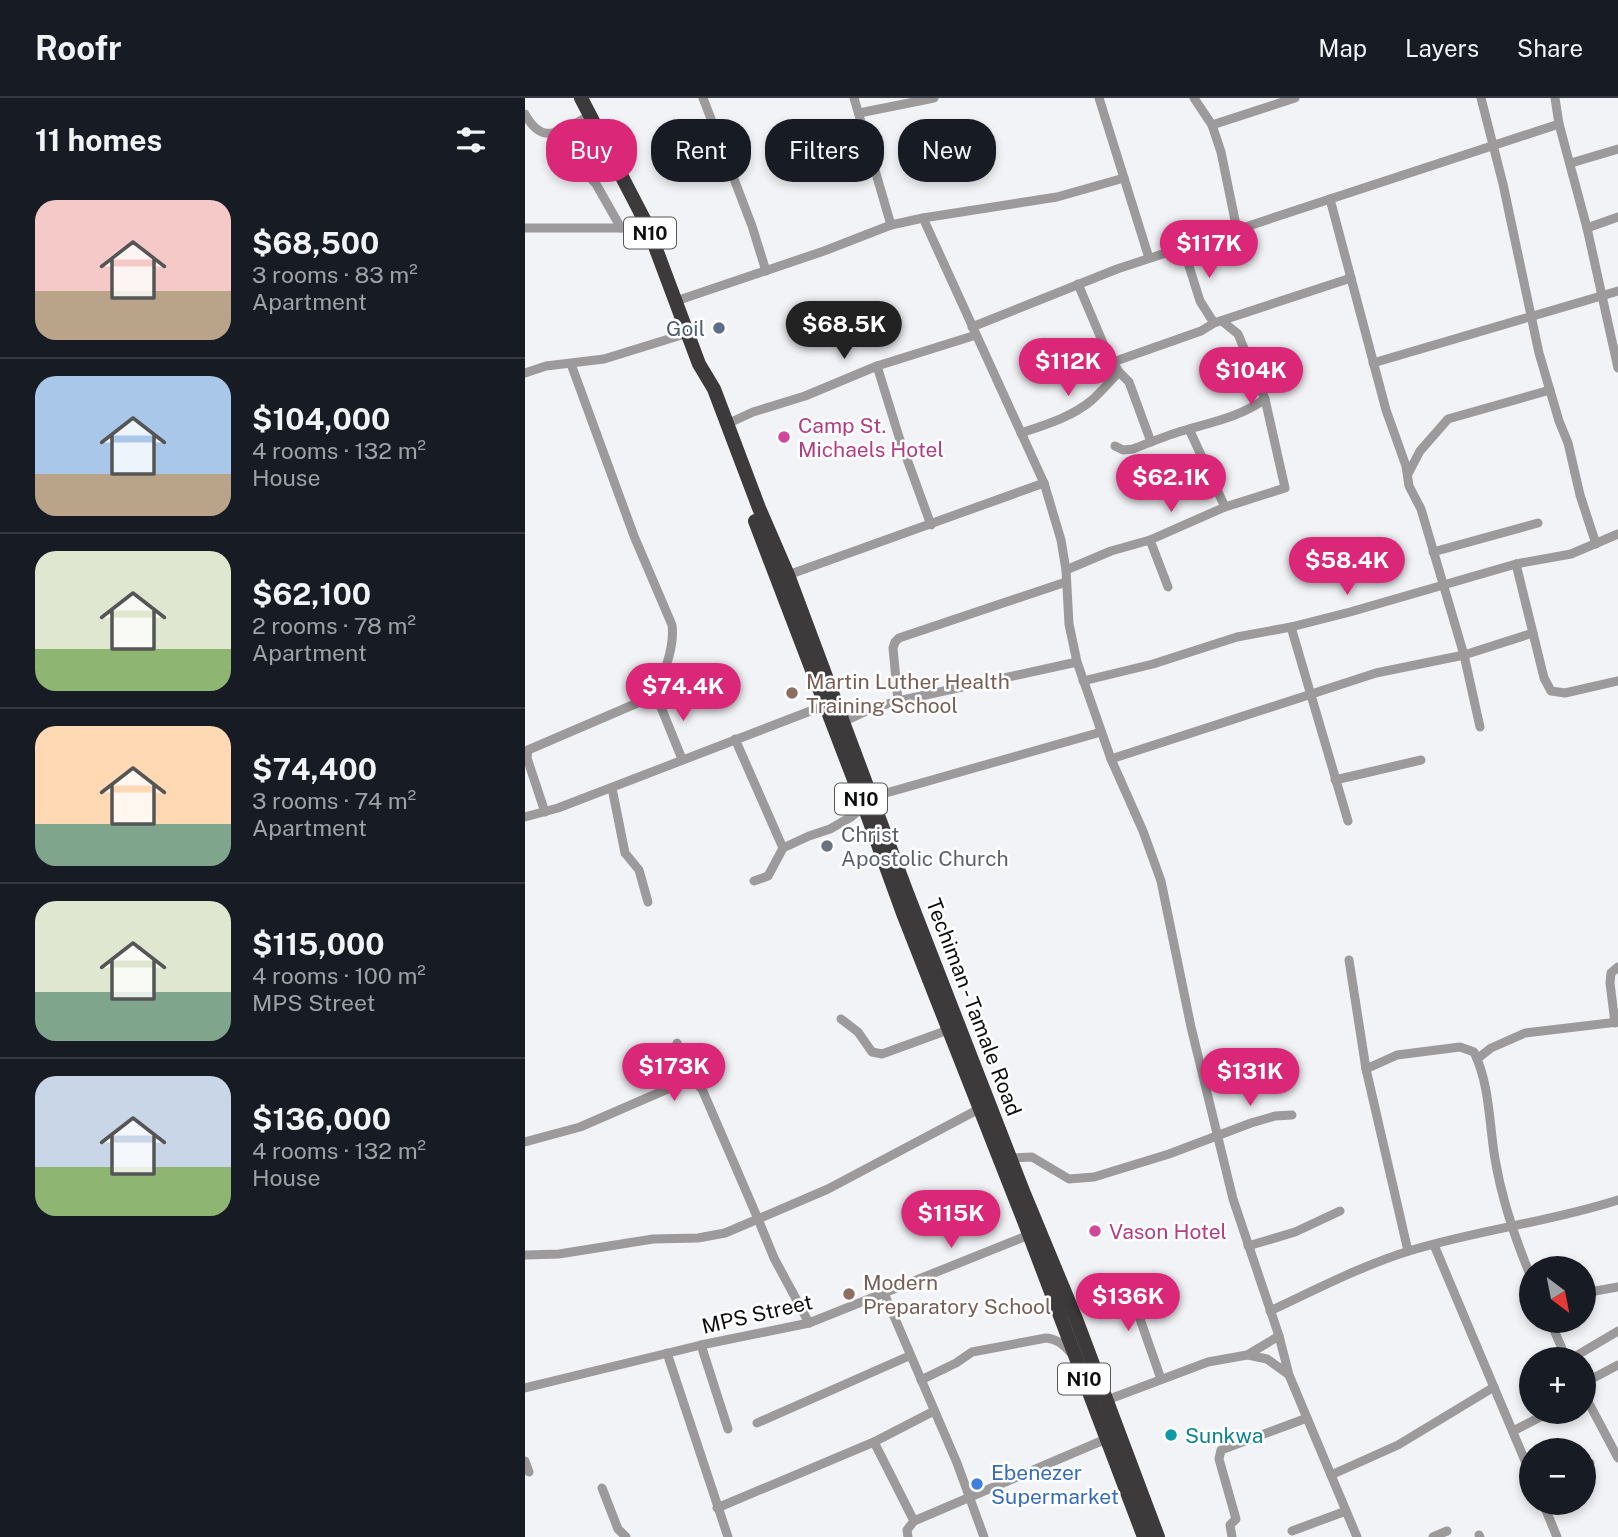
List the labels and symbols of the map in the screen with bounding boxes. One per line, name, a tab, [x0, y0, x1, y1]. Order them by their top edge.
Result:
road number: N10	[624, 217, 676, 248]
pin: $117K	[1160, 220, 1258, 280]
pin: $68.5K	[787, 302, 901, 361]
place label: Goil	[666, 316, 705, 341]
marker: Goil	[711, 320, 727, 336]
pin: $112K	[1019, 338, 1117, 398]
pin: $104K	[1202, 348, 1300, 407]
place label: Camp St. Michaels Hotel	[798, 413, 944, 462]
marker: Camp St. Michaels Hotel	[776, 429, 792, 445]
pin: $62.1K	[1114, 454, 1228, 514]
pin: $58.4K	[1290, 538, 1404, 597]
pin: $74.4K	[626, 664, 740, 723]
place label: Martin Luther Health Training School	[806, 669, 1010, 718]
marker: Martin Luther Health Training School	[784, 685, 800, 701]
road number: N10	[835, 784, 887, 814]
place label: Christ Apostolic Church	[841, 822, 1009, 871]
marker: Christ Apostolic Church	[819, 838, 835, 854]
street label: Techiman - Tamale Road	[921, 895, 1027, 1119]
pin: $173K	[625, 1044, 723, 1103]
pin: $131K	[1201, 1048, 1299, 1108]
pin: $115K	[902, 1190, 1000, 1250]
place label: Vason Hotel	[1109, 1219, 1227, 1244]
marker: Vason Hotel	[1087, 1223, 1103, 1239]
north arrow	[1519, 1256, 1596, 1334]
place label: Modern Preparatory School	[863, 1270, 1051, 1319]
pin: $136K	[1079, 1274, 1177, 1333]
marker: Modern Preparatory School	[841, 1286, 857, 1302]
street label: MPS Street	[699, 1289, 815, 1339]
road number: N10	[1058, 1364, 1110, 1394]
place label: Sunkwa	[1185, 1423, 1263, 1448]
marker: Sunkwa	[1163, 1427, 1179, 1443]
place label: Ebenezer Supermarket	[991, 1460, 1119, 1509]
marker: Ebenezer Supermarket	[969, 1476, 985, 1492]

